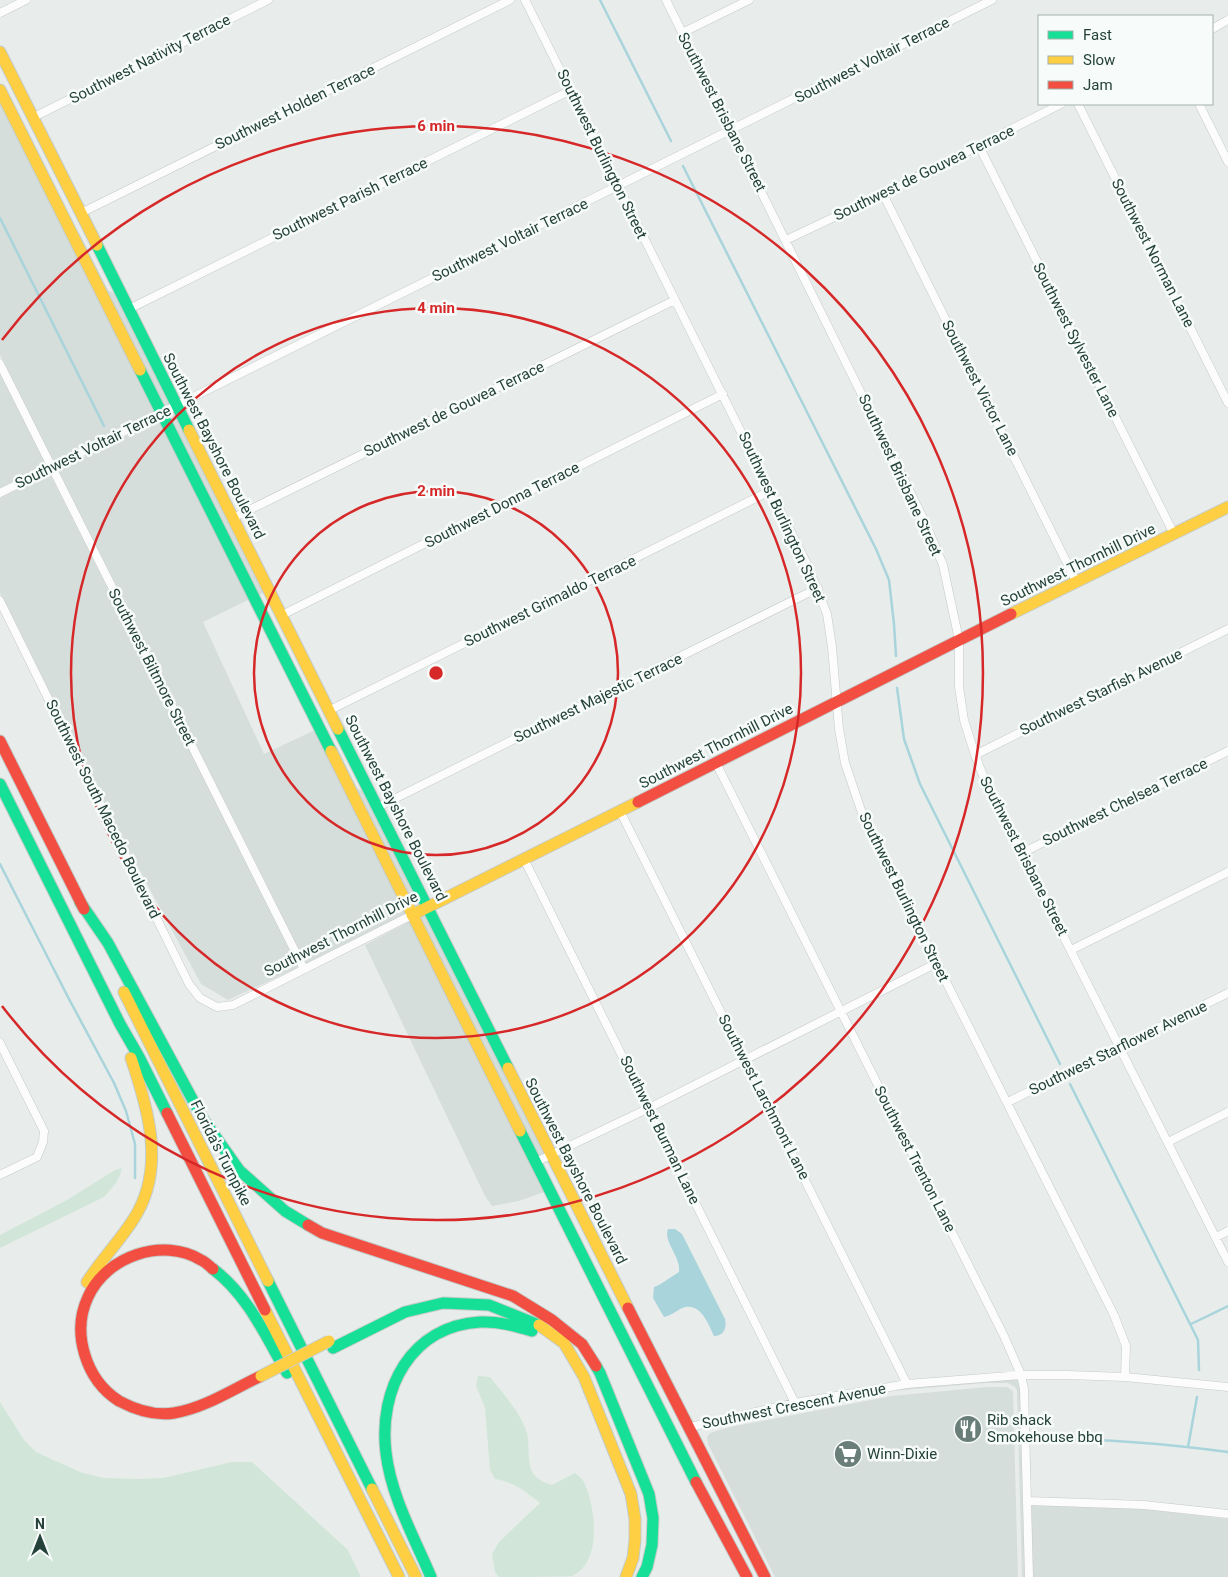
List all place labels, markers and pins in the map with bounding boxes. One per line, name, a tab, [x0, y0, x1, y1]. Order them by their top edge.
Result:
centre of rings	[427, 664, 445, 682]
place label: Rib shack Smokehouse bbq	[987, 1411, 1103, 1446]
restaurant icon: Rib shack Smokehouse bbq	[953, 1414, 983, 1444]
supermarket icon: Winn-Dixie	[833, 1439, 863, 1469]
place label: Winn-Dixie	[867, 1445, 937, 1463]

